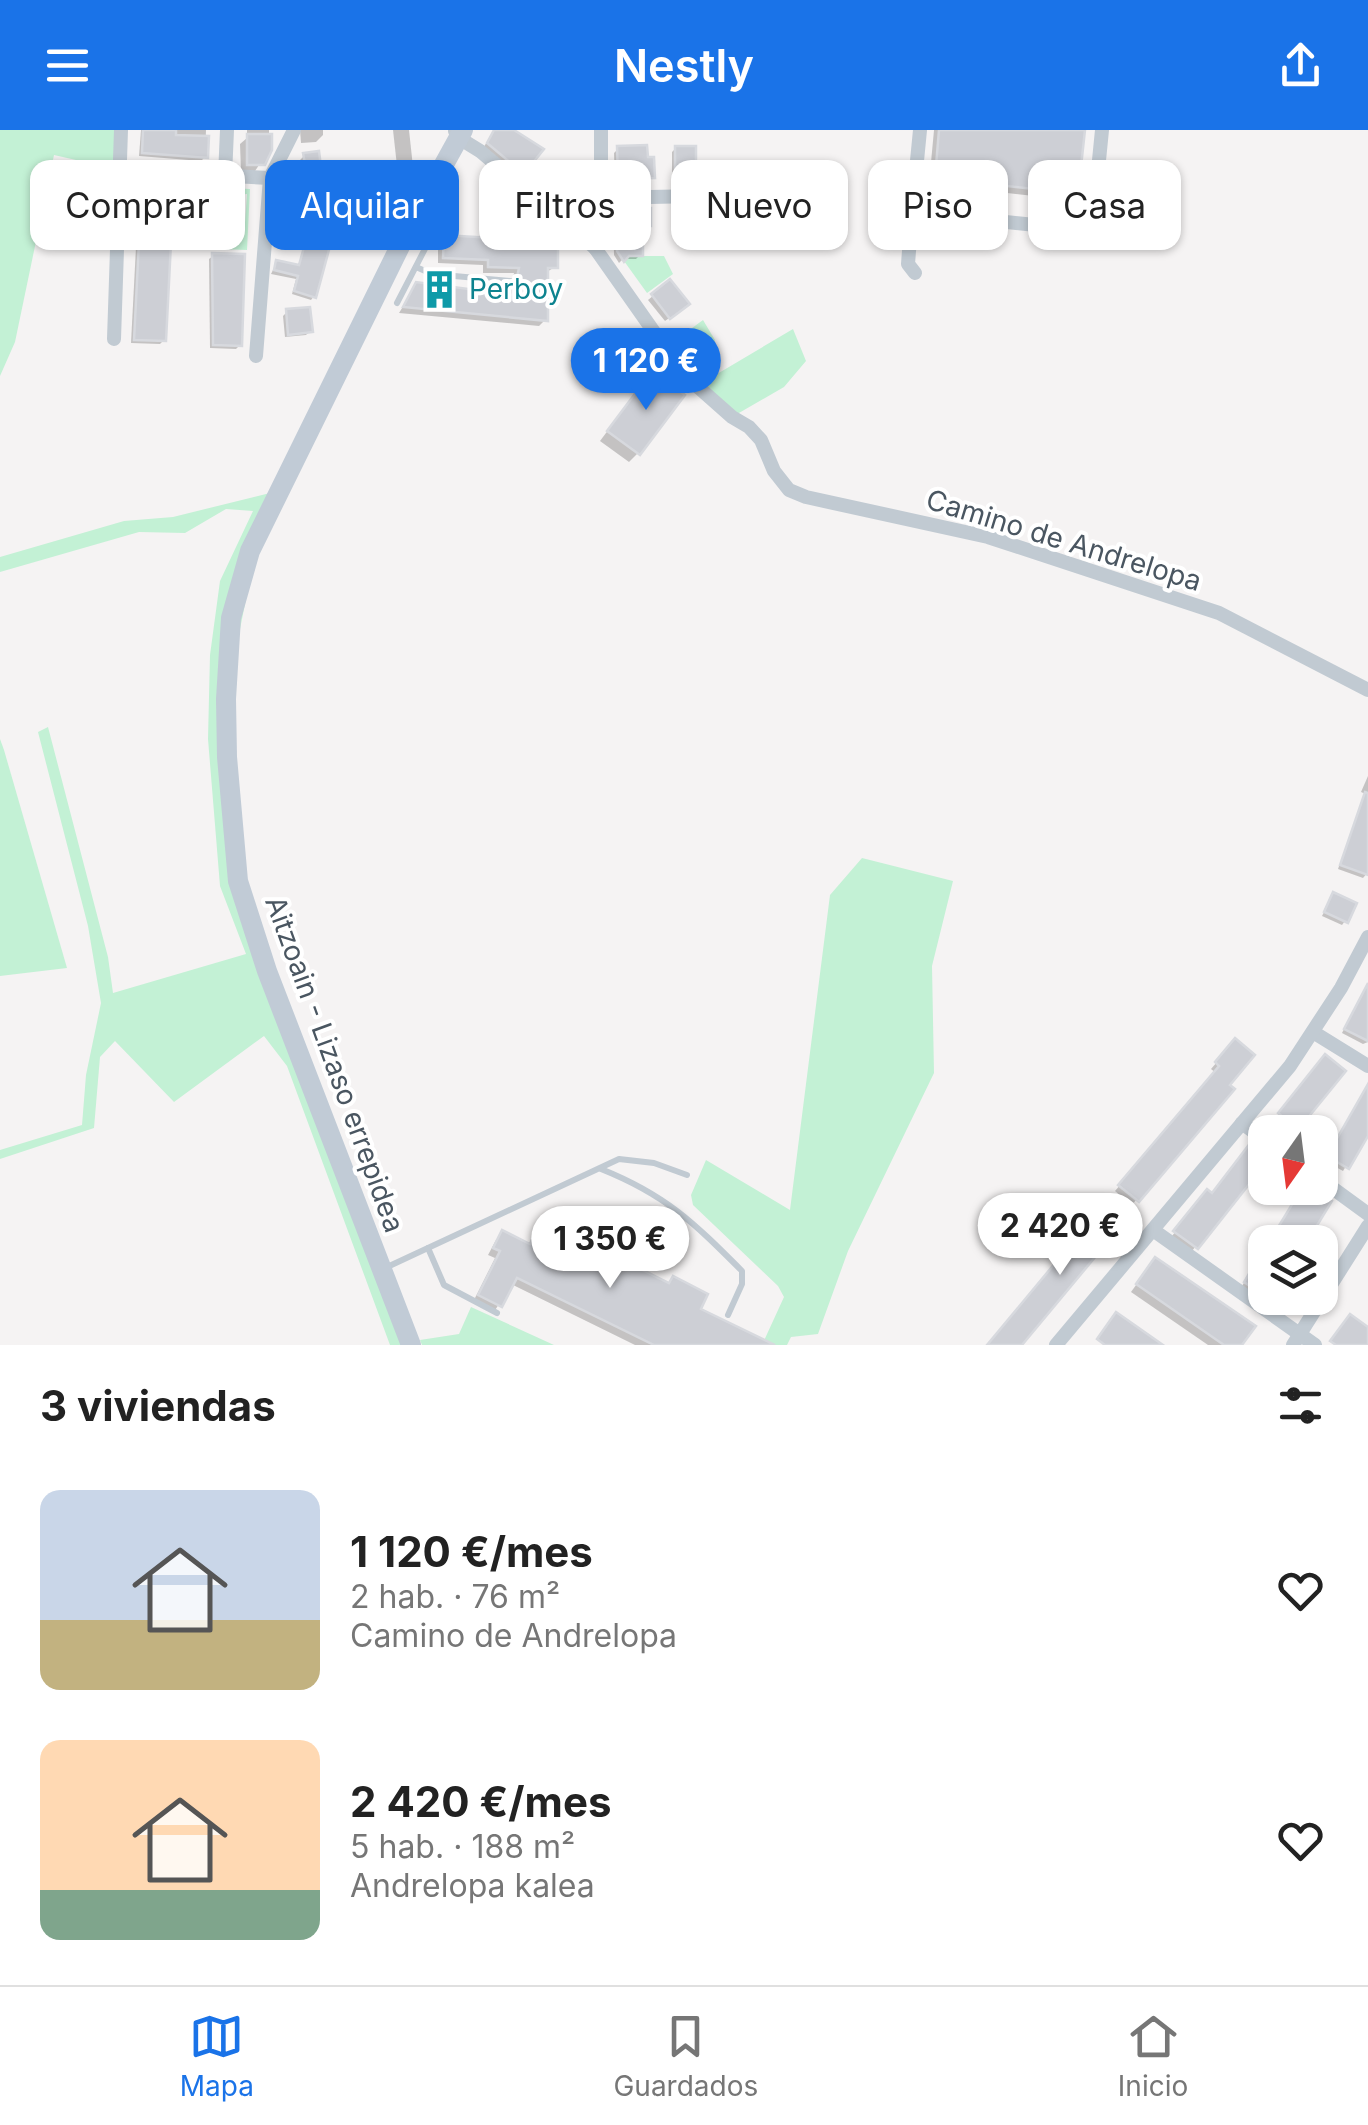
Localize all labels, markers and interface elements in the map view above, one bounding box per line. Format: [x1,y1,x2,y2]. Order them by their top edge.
icon: menu [40,38,95,93]
text: Nestly [614,38,754,93]
icon: share [1273,38,1328,93]
chip: Comprar [30,160,245,250]
chip: Alquilar [265,160,459,250]
chip: Filtros [479,160,651,250]
chip: Nuevo [671,160,848,250]
chip: Piso [868,160,1008,250]
chip: Casa [1028,160,1181,250]
building icon: Perboy [418,268,460,310]
place label: Perboy [469,272,563,306]
pin: 1 120 € [554,328,738,413]
text: 1 120 € [593,341,699,380]
street label: Camino de Andrelopa [922,482,1206,598]
street label: Aitzoain - Lizaso errepidea [258,891,412,1237]
north arrow [1248,1115,1338,1205]
map controls [1248,1115,1338,1315]
pin: 2 420 € [968,1193,1152,1278]
pin: 1 350 € [518,1206,702,1291]
text: 2 420 € [1000,1206,1120,1245]
text: 1 350 € [553,1219,667,1258]
button: layers [1248,1225,1338,1315]
icon: filters [1273,1378,1328,1433]
text: 3 viviendas [40,1380,276,1431]
text: 1 120 €/mes [350,1526,593,1577]
icon: home [120,1530,240,1650]
icon: heart [1273,1563,1328,1618]
text: 2 hab. · 76 m² [350,1577,560,1616]
text: Camino de Andrelopa [350,1616,677,1655]
text: 2 420 €/mes [350,1776,611,1827]
icon: home [120,1780,240,1900]
icon: heart [1273,1813,1328,1868]
text: 5 hab. · 188 m² [350,1827,575,1866]
text: Andrelopa kalea [350,1866,595,1905]
tab: Mapa [180,2009,254,2103]
tab: Guardados [613,2009,758,2103]
tab: Inicio [1118,2009,1188,2103]

